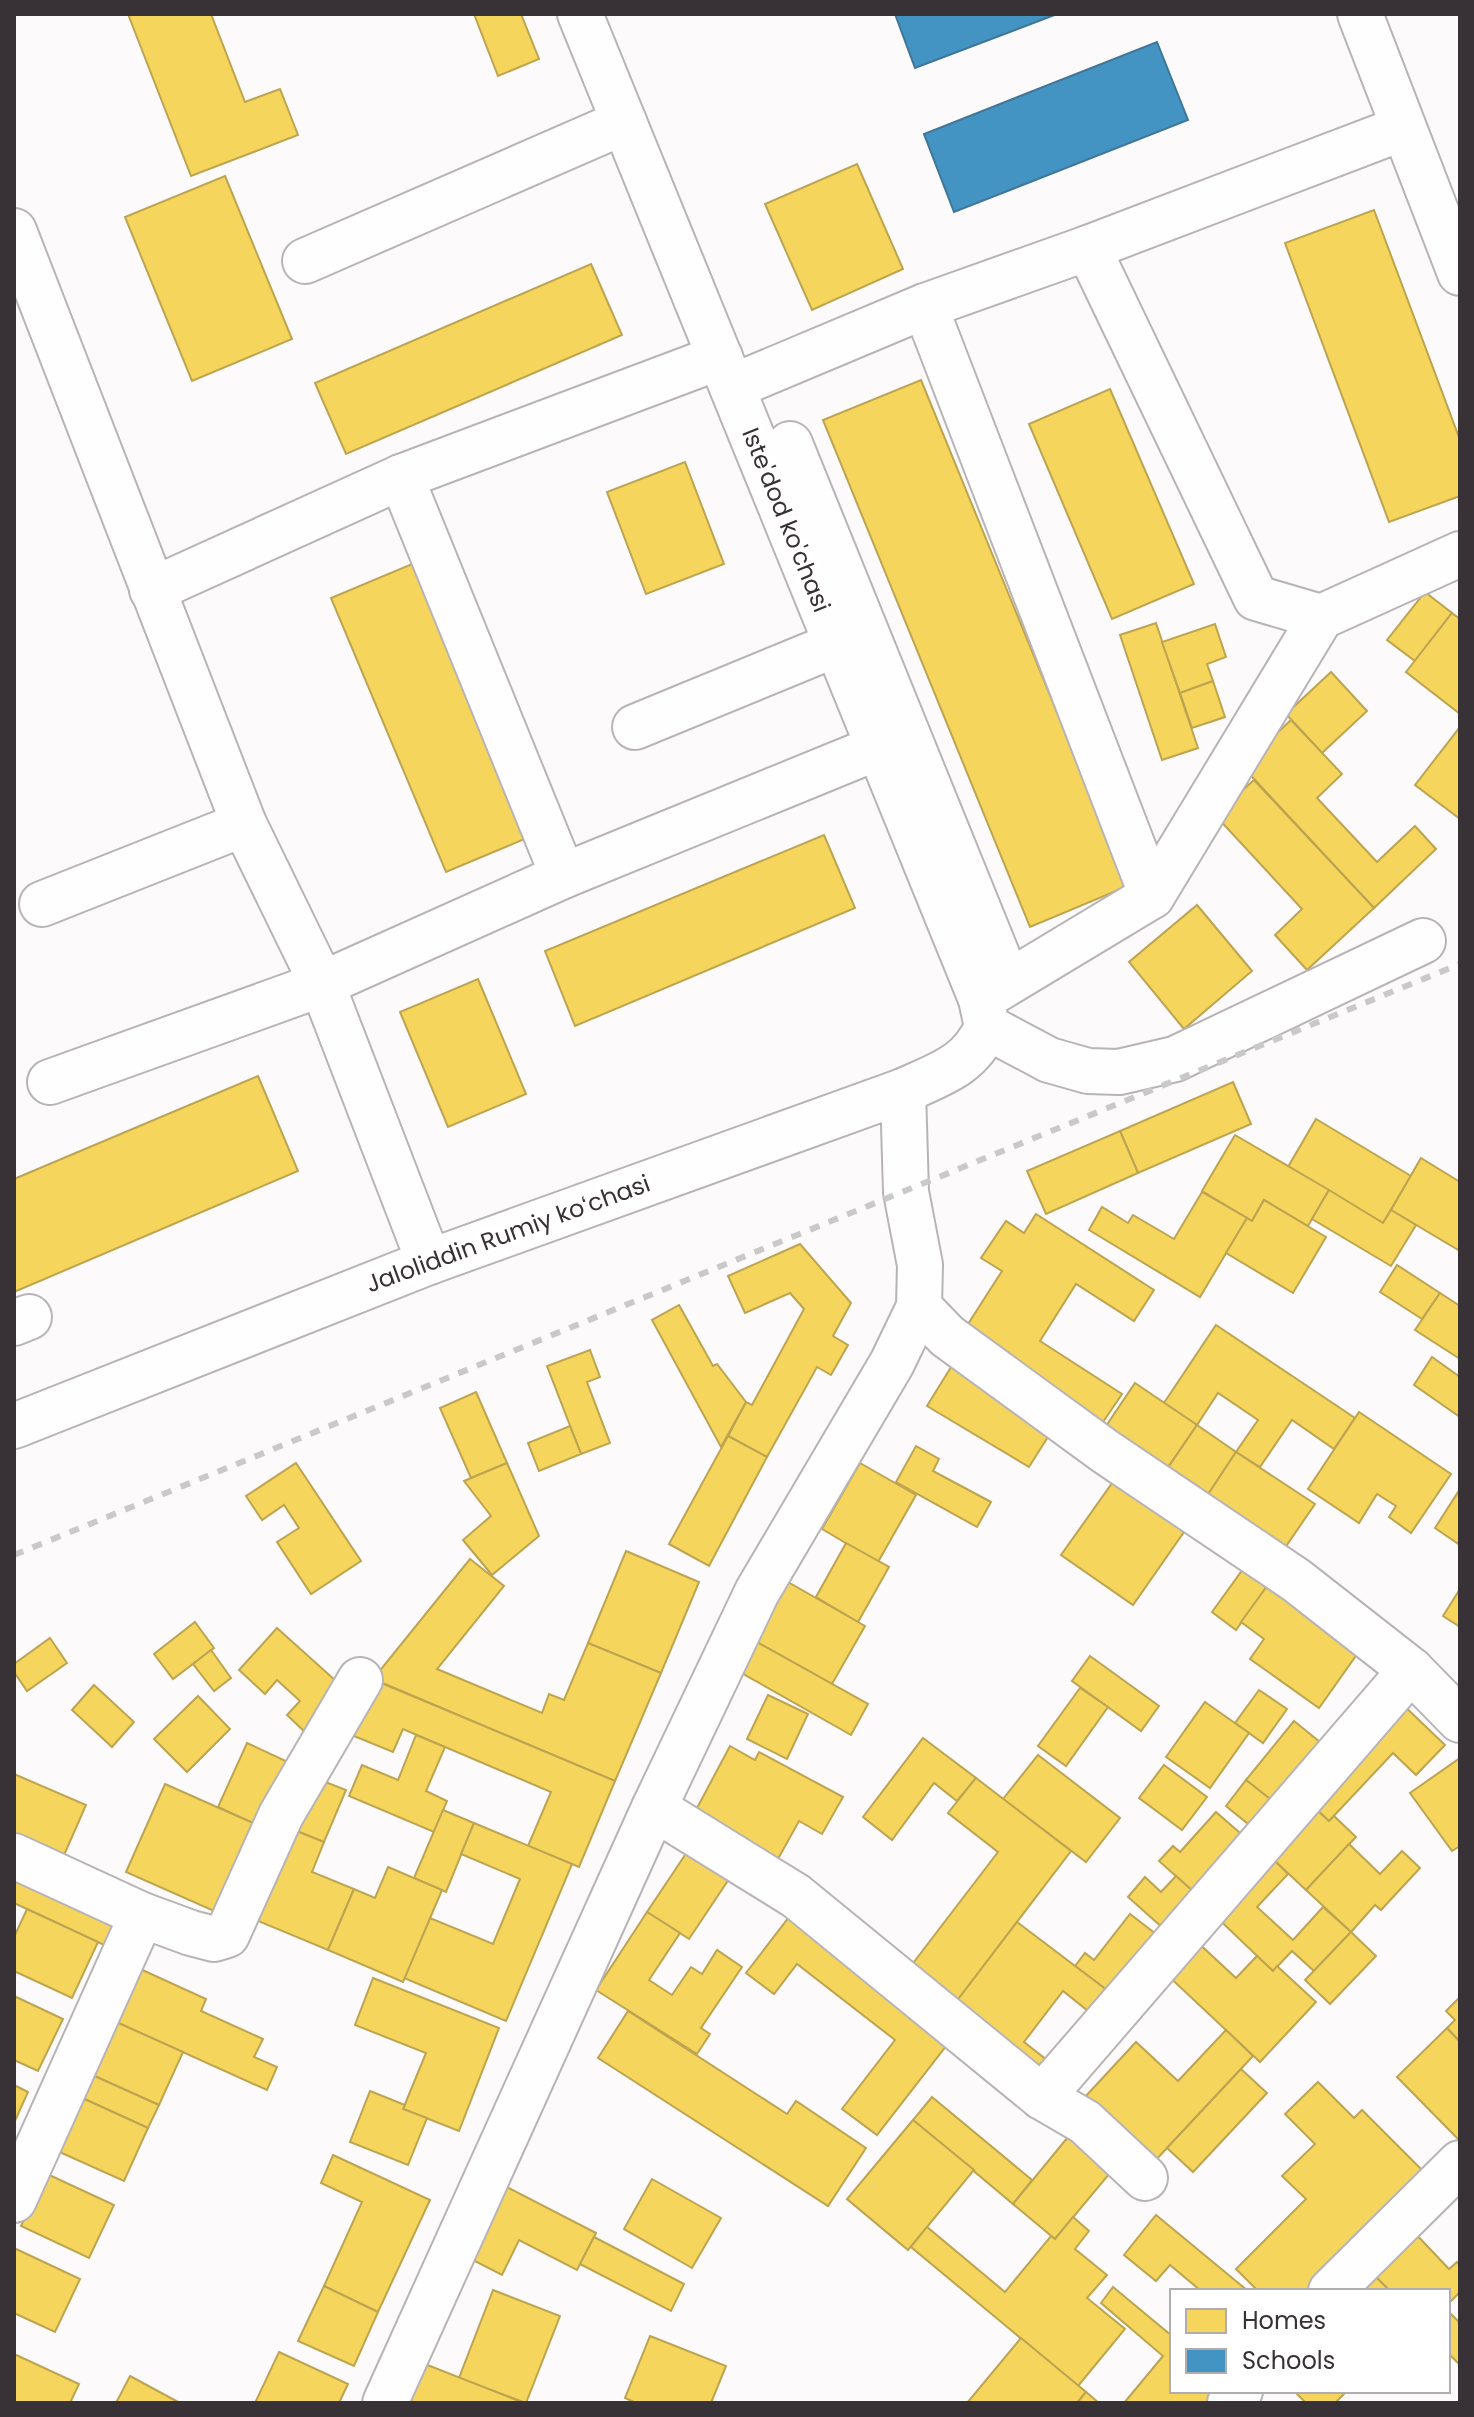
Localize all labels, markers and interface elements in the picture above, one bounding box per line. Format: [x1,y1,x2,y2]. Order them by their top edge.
street label: Iste'dod ko'chasi [734,423,839,617]
street label: Jaloliddin Rumiy koʻchasi [361,1167,655,1300]
legend [1170,2289,1450,2393]
text: Homes [1242,2304,1326,2337]
text: Schools [1242,2344,1335,2377]

